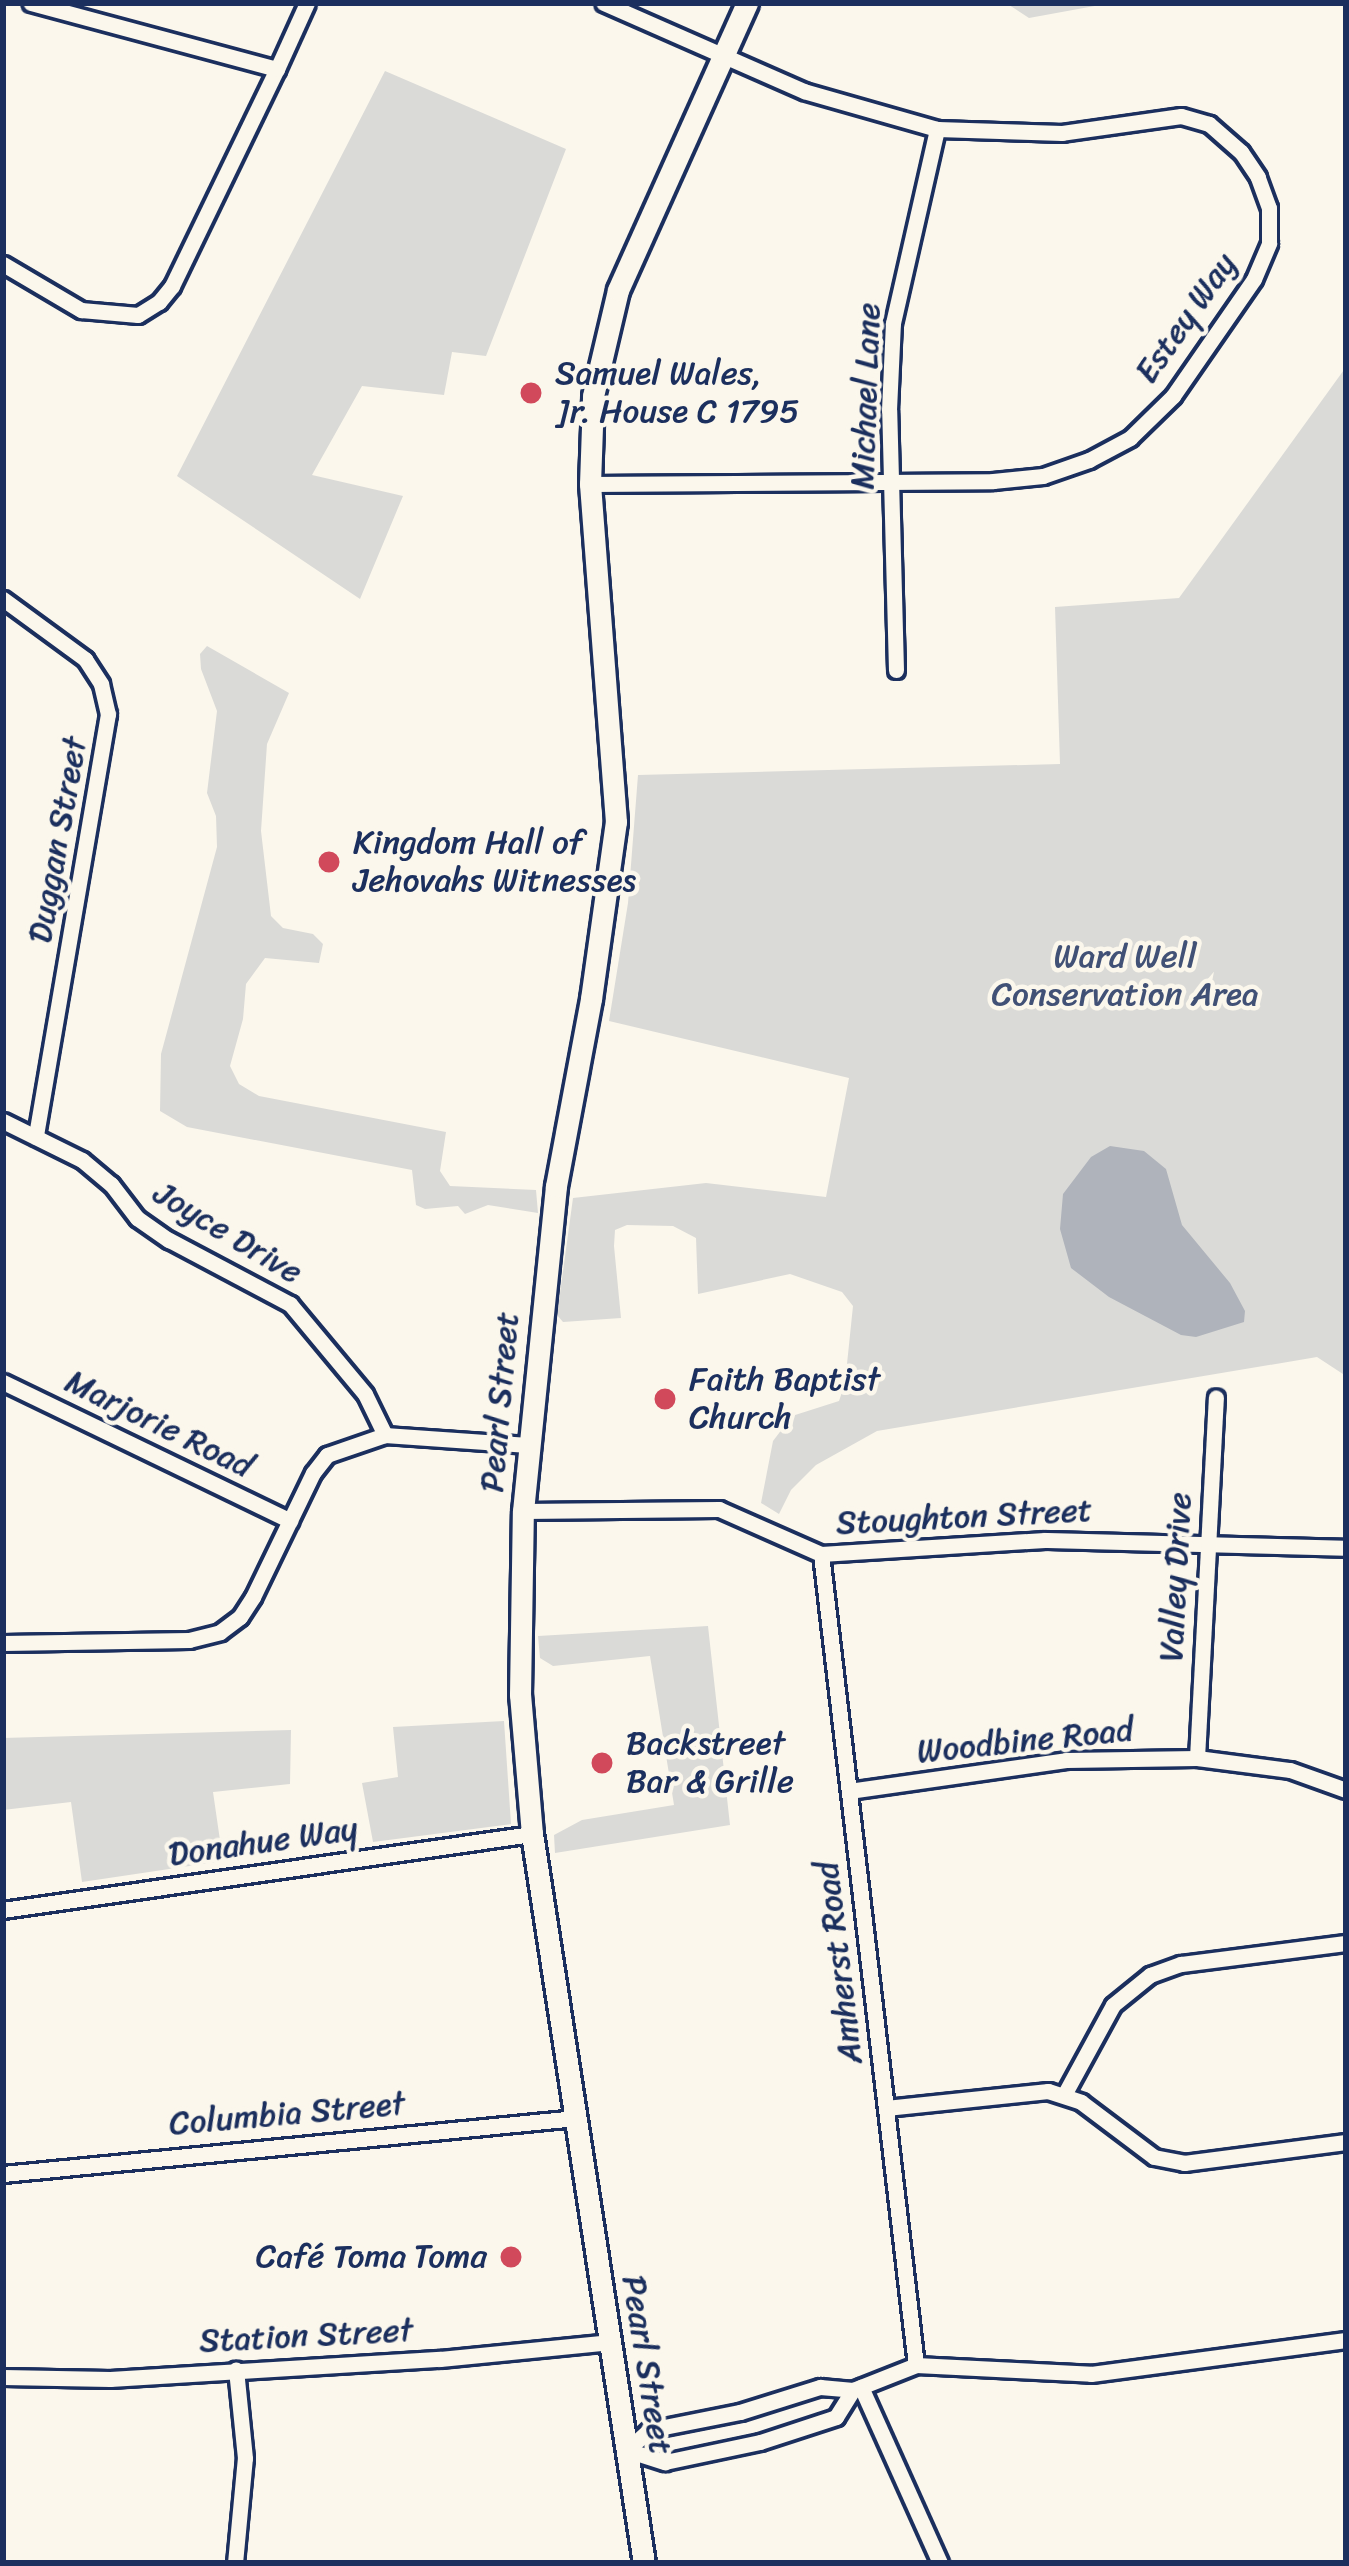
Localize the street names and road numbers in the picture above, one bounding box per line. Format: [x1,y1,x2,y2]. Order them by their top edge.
street label: Estey Way [1127,245,1245,391]
street label: Michael Lane [843,302,889,490]
street label: Duggan Street [20,733,96,947]
street label: Joyce Drive [147,1173,309,1293]
street label: Pearl Street [472,1310,528,1494]
street label: Marjorie Road [59,1362,259,1486]
street label: Stoughton Street [835,1491,1093,1543]
street label: Valley Drive [1152,1491,1200,1663]
street label: Woodbine Road [915,1710,1135,1772]
street label: Donahue Way [166,1809,360,1875]
street label: Amherst Road [807,1859,871,2067]
street label: Columbia Street [167,2084,407,2144]
street label: Pearl Street [613,2273,681,2457]
street label: Station Street [198,2311,414,2361]

